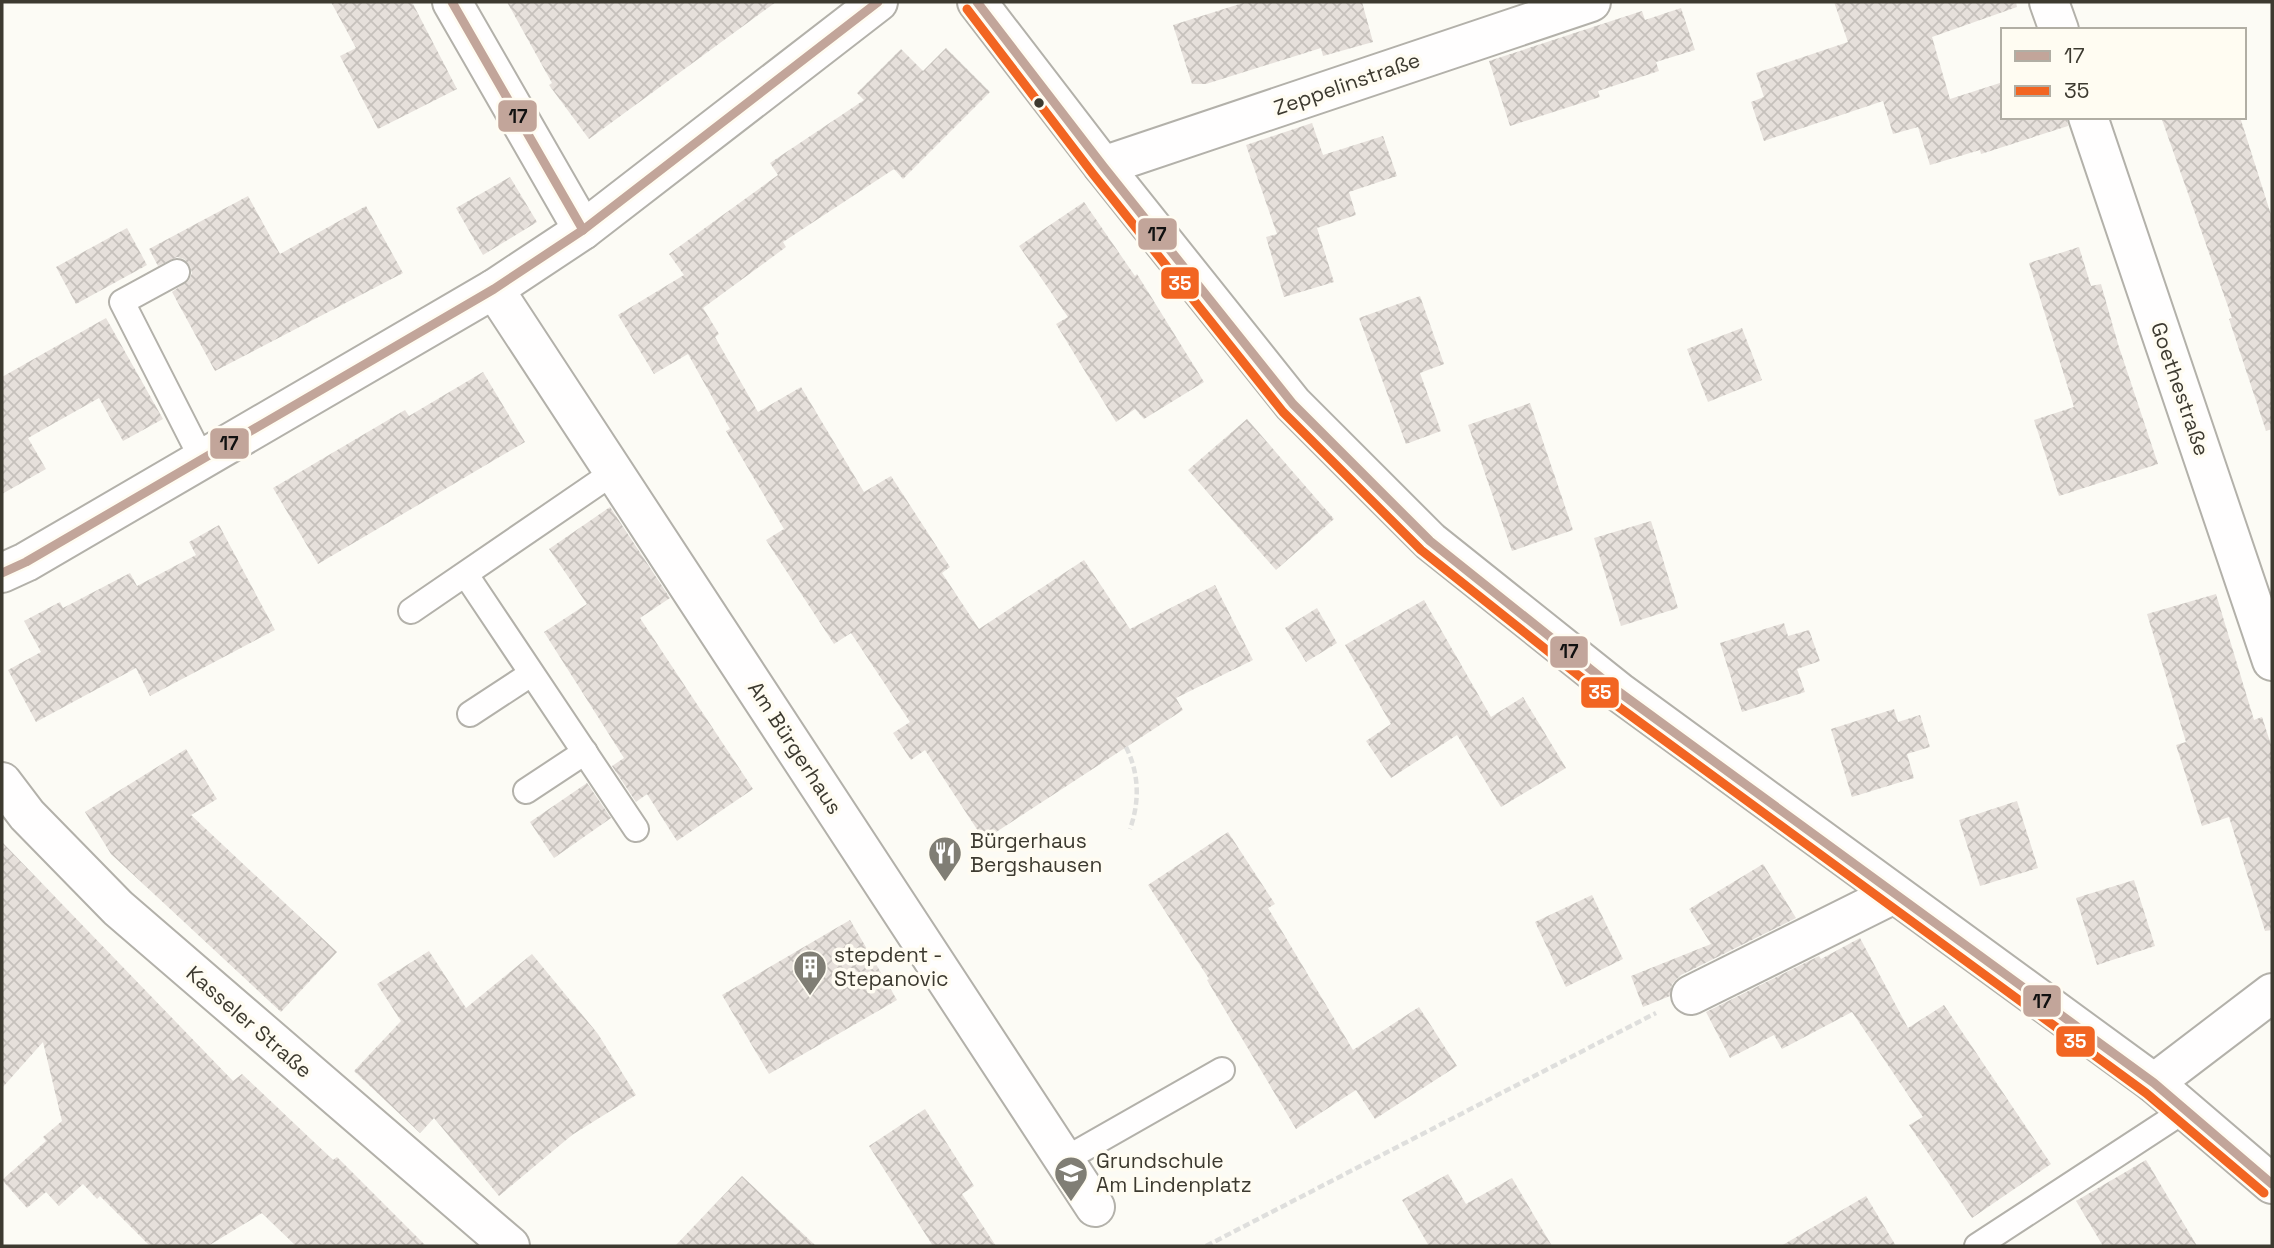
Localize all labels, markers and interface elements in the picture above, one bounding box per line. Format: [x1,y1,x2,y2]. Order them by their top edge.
legend [2001,28,2246,119]
text: 17 [2064,42,2085,69]
street label: Zeppelinstraße [1270,46,1423,121]
text: 35 [2064,77,2089,104]
unlabelled marker [1032,96,1046,110]
line badge: 17 [497,99,538,133]
text: 17 [508,104,528,129]
line badge: 17 [1137,217,1178,251]
text: 17 [1147,222,1167,247]
line badge: 35 [1160,266,1200,300]
text: 35 [1169,271,1191,296]
street label: Goethestraße [2145,318,2216,459]
line badge: 17 [209,427,250,460]
text: 17 [219,431,239,456]
line badge: 17 [1549,635,1589,669]
text: 17 [1559,639,1579,664]
street label: Am Bürgerhaus [742,676,849,819]
line badge: 35 [1580,676,1620,709]
text: 35 [1589,680,1611,705]
place label: Bürgerhaus Bergshausen [970,827,1102,878]
restaurant icon: Bürgerhaus Bergshausen [926,834,964,883]
place label: stepdent - Stepanovic [834,941,949,992]
building icon: stepdent - Stepanovic [791,948,829,997]
street label: Kasseler Straße [181,960,318,1084]
line badge: 17 [2022,984,2062,1018]
text: 17 [2032,989,2052,1014]
line badge: 35 [2055,1025,2096,1058]
text: 35 [2064,1029,2086,1054]
place label: Grundschule Am Lindenplatz [1096,1147,1252,1198]
school or university icon: Grundschule Am Lindenplatz [1052,1154,1090,1203]

